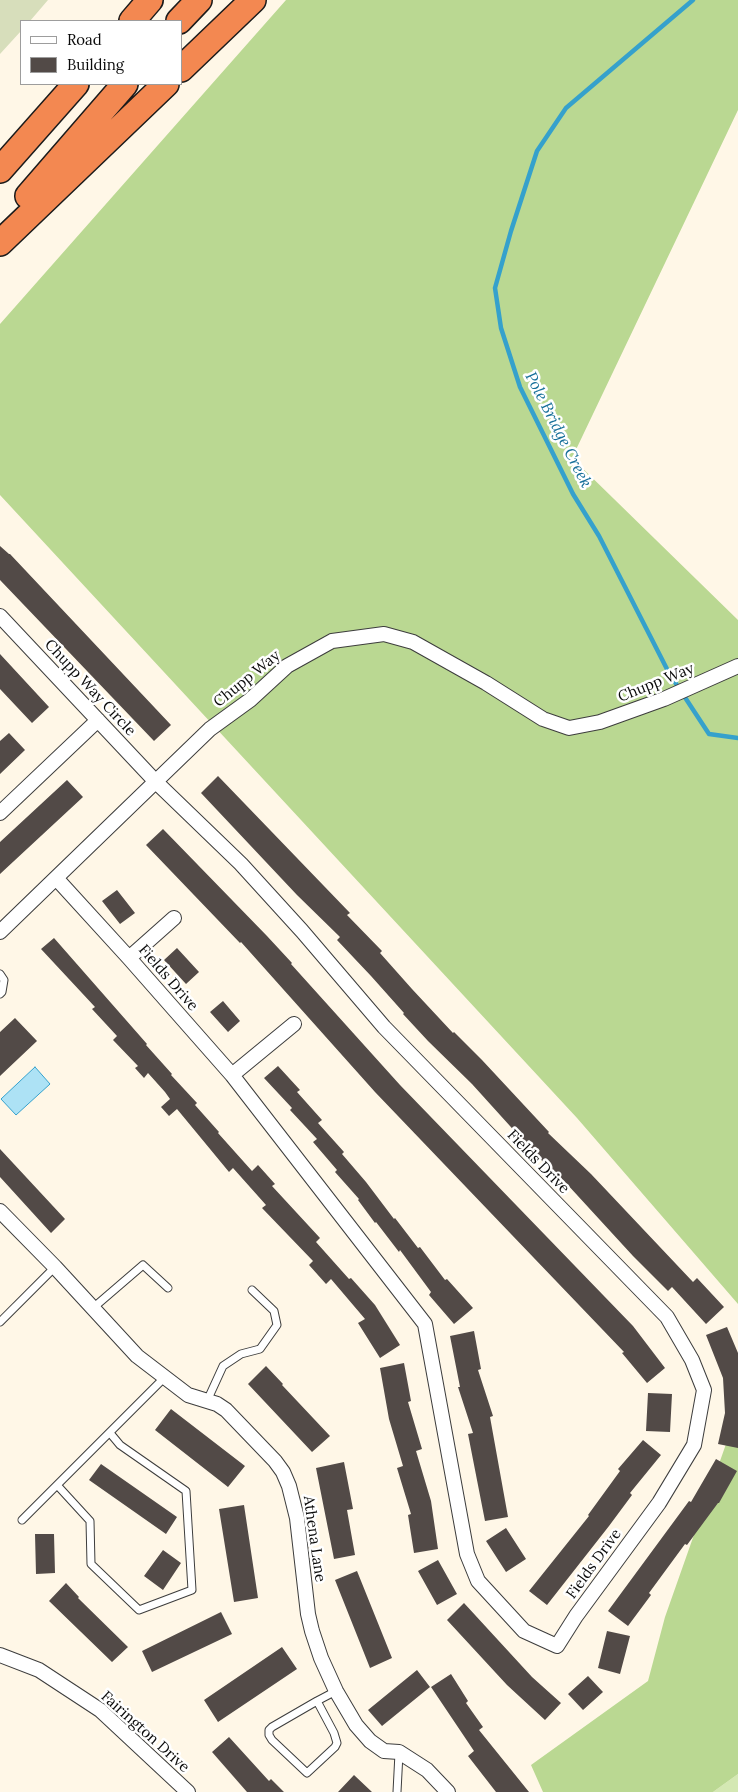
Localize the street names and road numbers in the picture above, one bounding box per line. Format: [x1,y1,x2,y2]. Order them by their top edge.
street label: Chupp Way Circle [41,636,139,740]
street label: Chupp Way [210,647,284,711]
street label: Chupp Way [615,660,697,706]
street label: Fields Drive [134,941,202,1015]
street label: Fields Drive [503,1126,573,1198]
street label: Athena Lane [299,1495,329,1583]
street label: Fields Drive [563,1526,625,1602]
street label: Fairington Drive [97,1688,193,1776]

